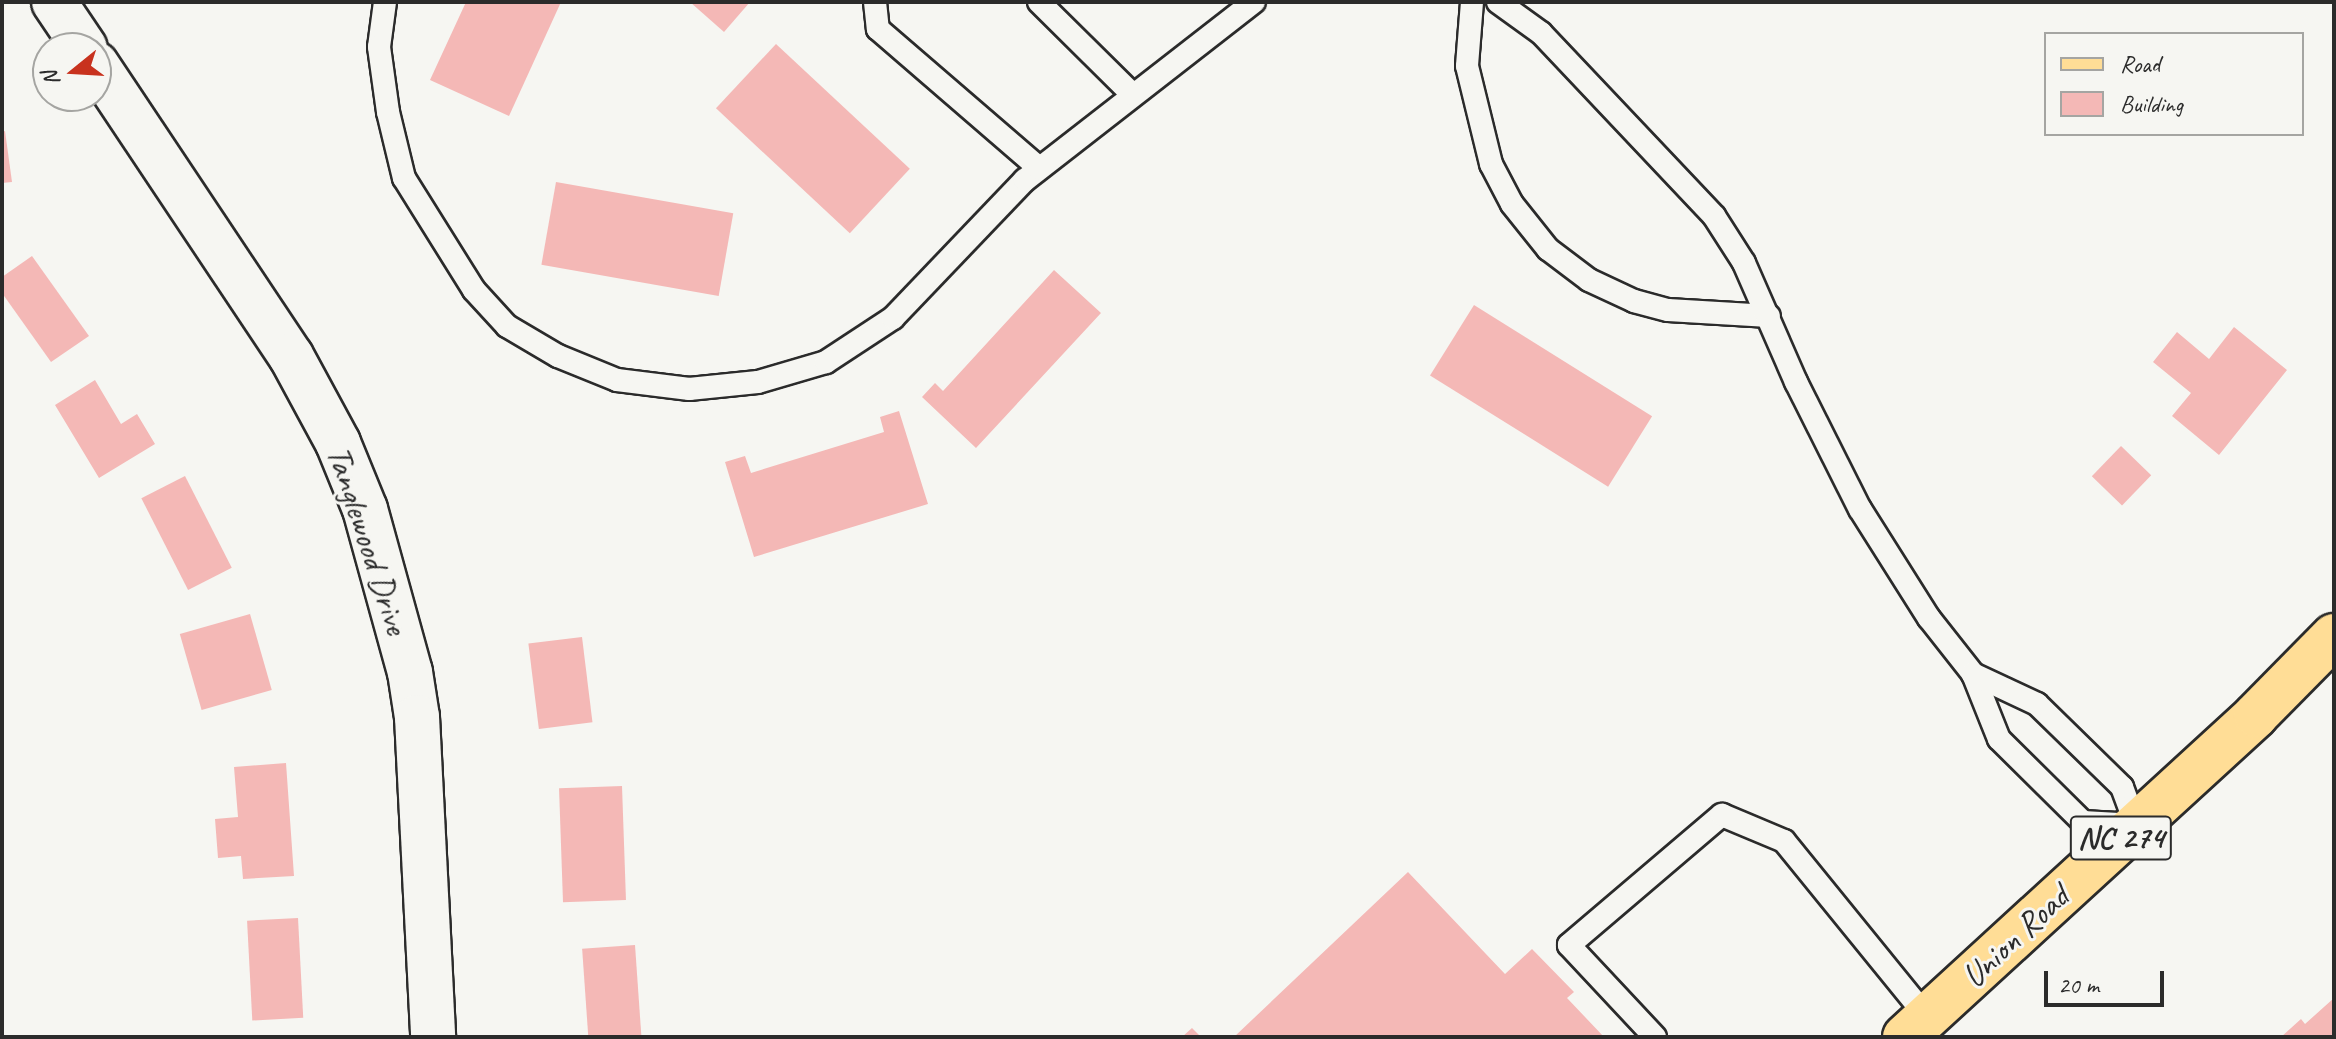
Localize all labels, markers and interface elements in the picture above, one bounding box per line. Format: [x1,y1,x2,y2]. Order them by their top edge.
north arrow [32,32,112,112]
legend [2044,32,2304,136]
text: Road [2120,49,2160,79]
text: N [36,68,66,90]
text: Building [2120,89,2183,119]
street label: Tanglewood Drive [318,441,418,639]
road number: NC 274 [2069,810,2173,866]
street label: Union Road [1953,877,2077,995]
scale bar [2048,955,2168,1005]
text: 20 m [2058,970,2099,1000]

